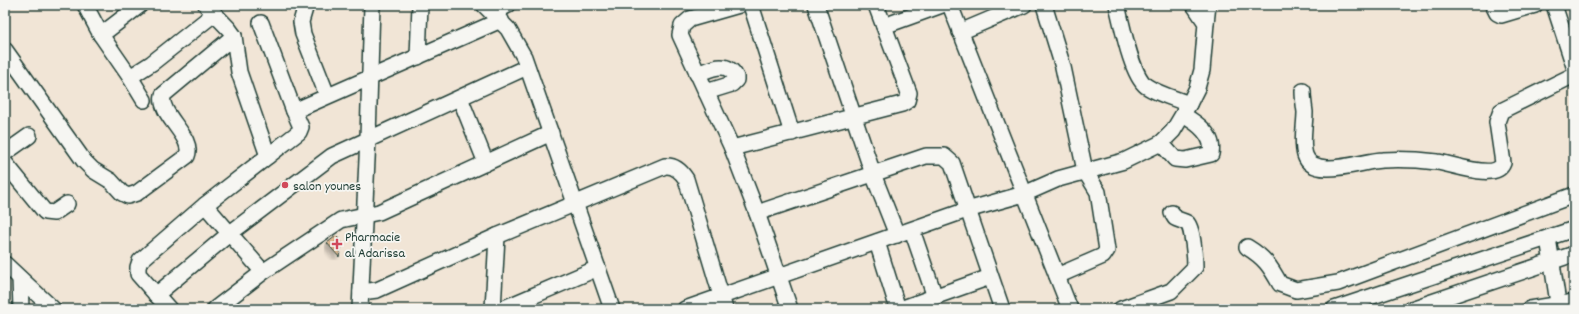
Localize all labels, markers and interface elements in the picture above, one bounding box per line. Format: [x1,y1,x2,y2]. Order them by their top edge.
place label: salon younes [293,177,361,197]
marker: salon younes [280,180,290,190]
place label: Pharmacie al Adarissa [345,228,405,264]
marker: Pharmacie al Adarissa [332,239,342,249]

